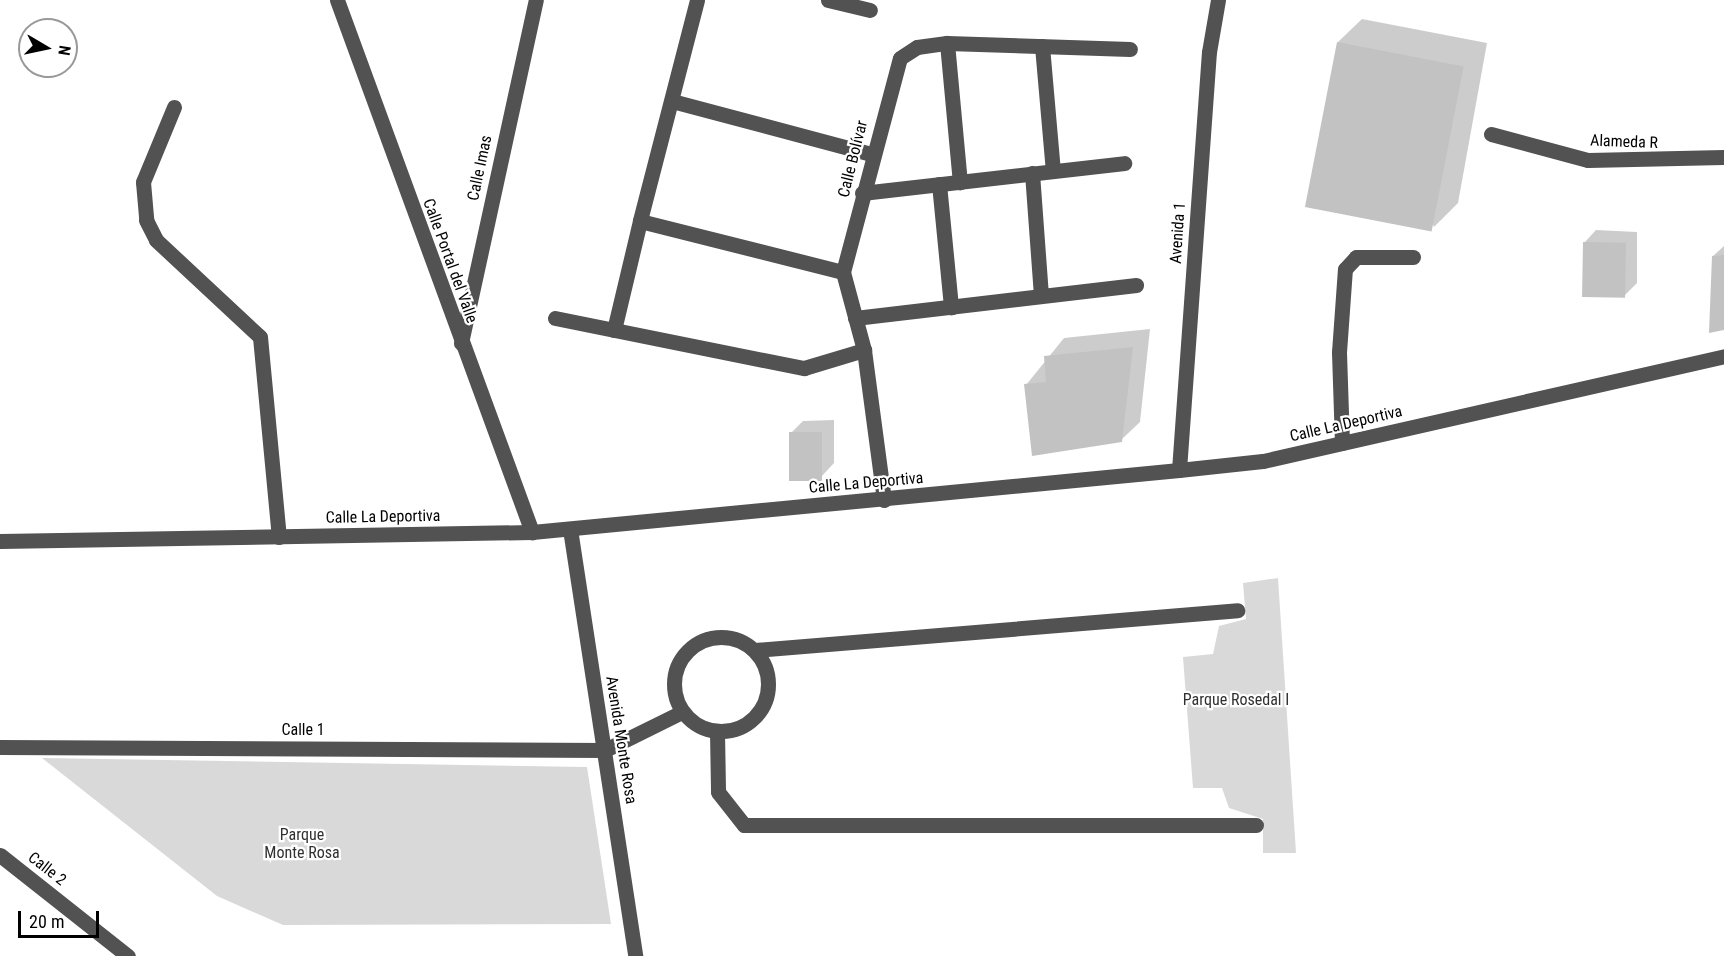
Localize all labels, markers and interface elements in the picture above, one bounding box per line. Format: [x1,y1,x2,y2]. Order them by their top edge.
north arrow [18,18,78,78]
text: N [54,44,74,57]
street label: Calle Bolívar [834,118,872,200]
street label: Alameda R [1590,131,1658,153]
street label: Calle Imas [464,134,496,202]
street label: Calle Portal del Valle [419,196,481,326]
street label: Avenida 1 [1166,202,1190,264]
street label: Calle La Deportiva [1288,402,1404,446]
street label: Calle La Deportiva [808,468,924,498]
street label: Calle La Deportiva [325,506,441,528]
street label: Avenida Monte Rosa [601,675,641,805]
park label: Parque Rosedal I [1183,690,1289,710]
street label: Calle 1 [281,720,325,740]
park label: Parque Monte Rosa [264,825,340,863]
street label: Calle 2 [24,848,70,890]
scale bar [21,899,102,937]
text: 20 m [29,911,64,932]

